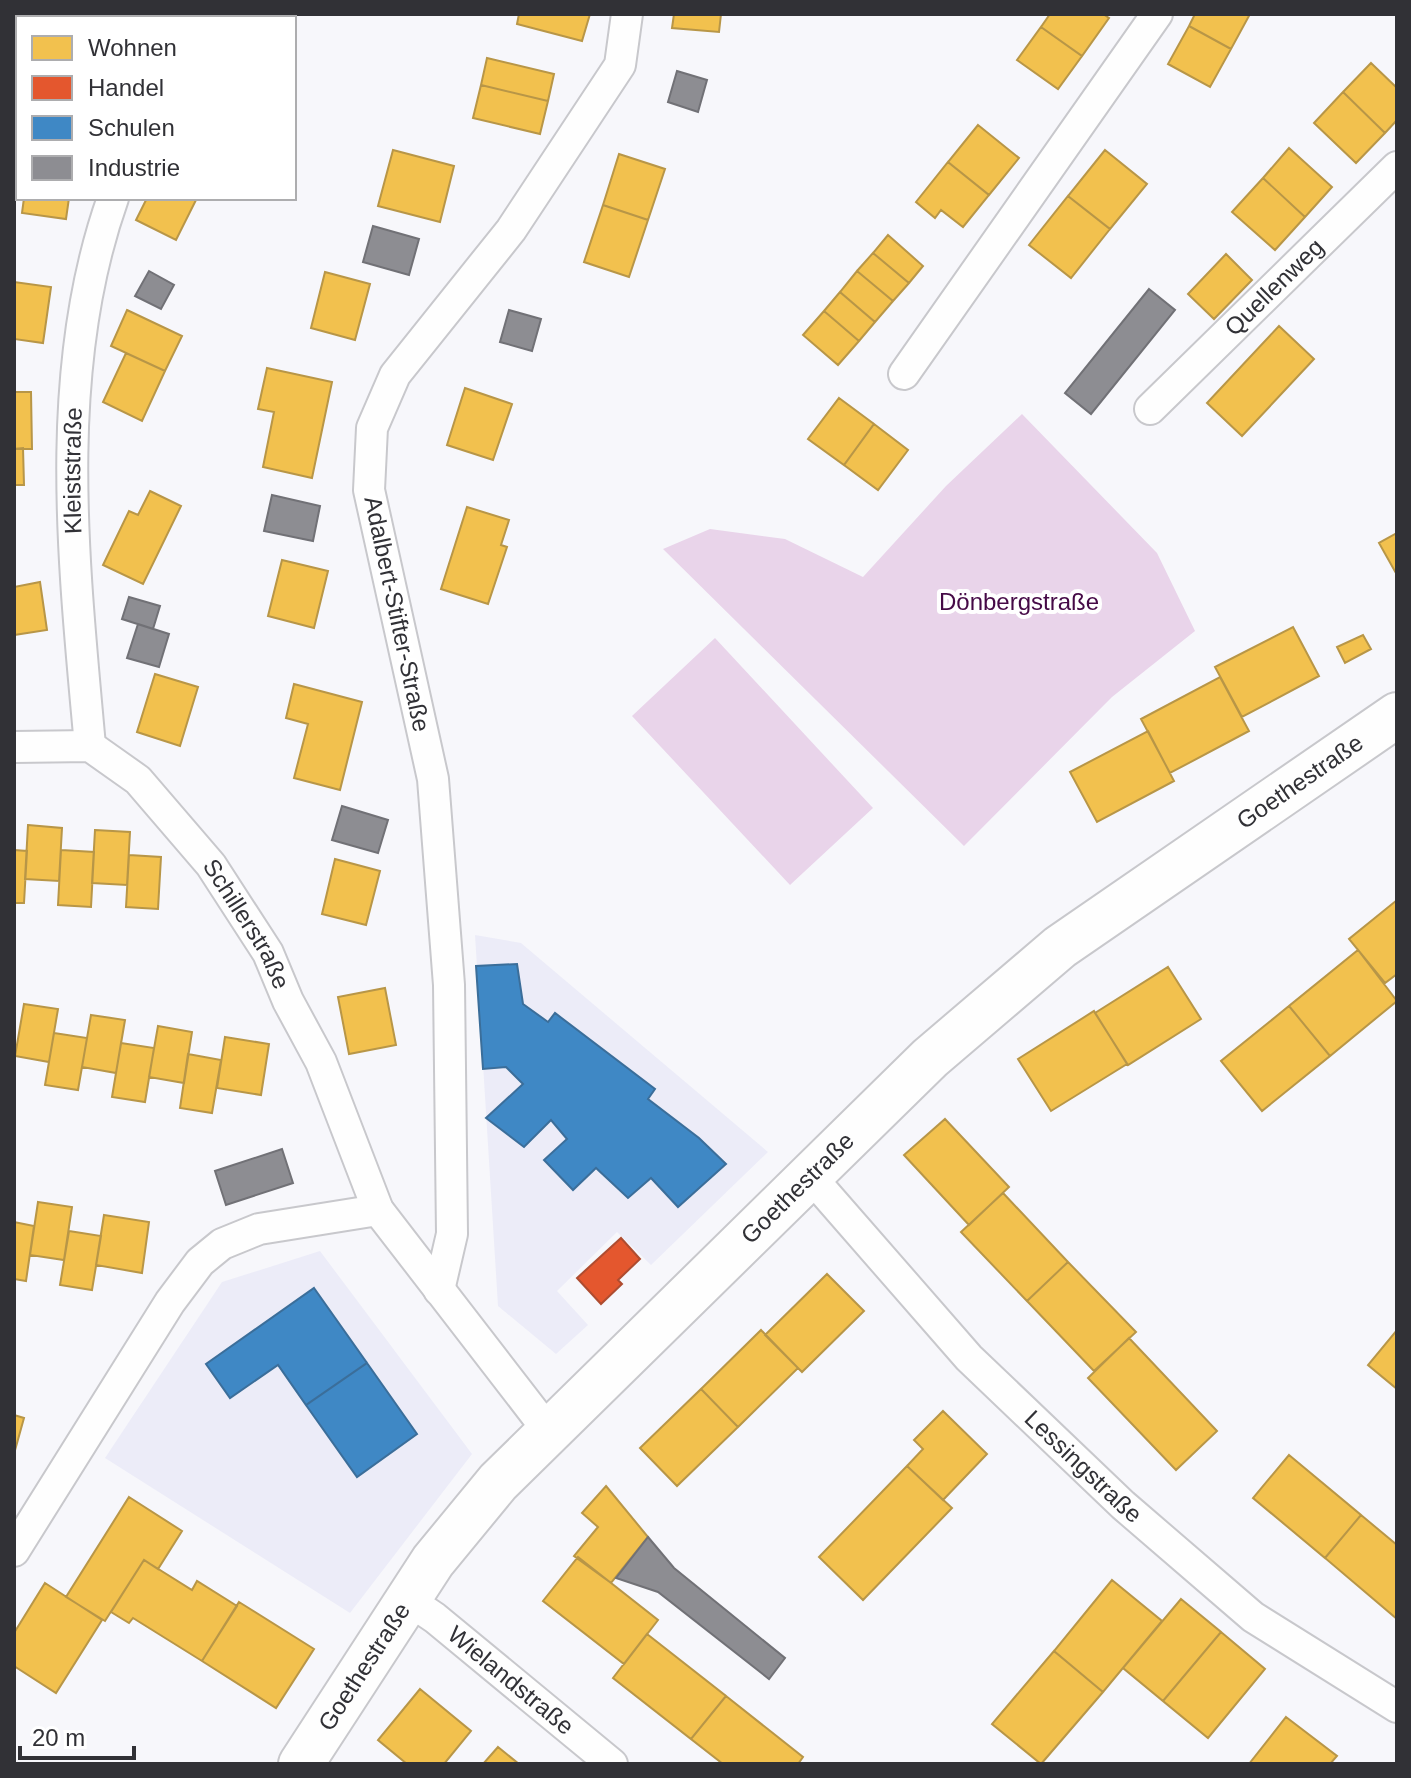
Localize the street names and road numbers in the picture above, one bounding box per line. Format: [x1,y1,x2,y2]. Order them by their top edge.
street label: Quellenweg [1219,233,1329,341]
street label: Kleiststraße [58,407,87,535]
street label: Adalbert-Stifter-Straße [359,494,436,734]
street label: Goethestraße [1232,729,1368,834]
street label: Schillerstraße [198,854,295,993]
street label: Goethestraße [735,1127,859,1249]
street label: Lessingstraße [1020,1405,1147,1528]
street label: Goethestraße [312,1598,415,1735]
street label: Wielandstraße [443,1620,579,1740]

